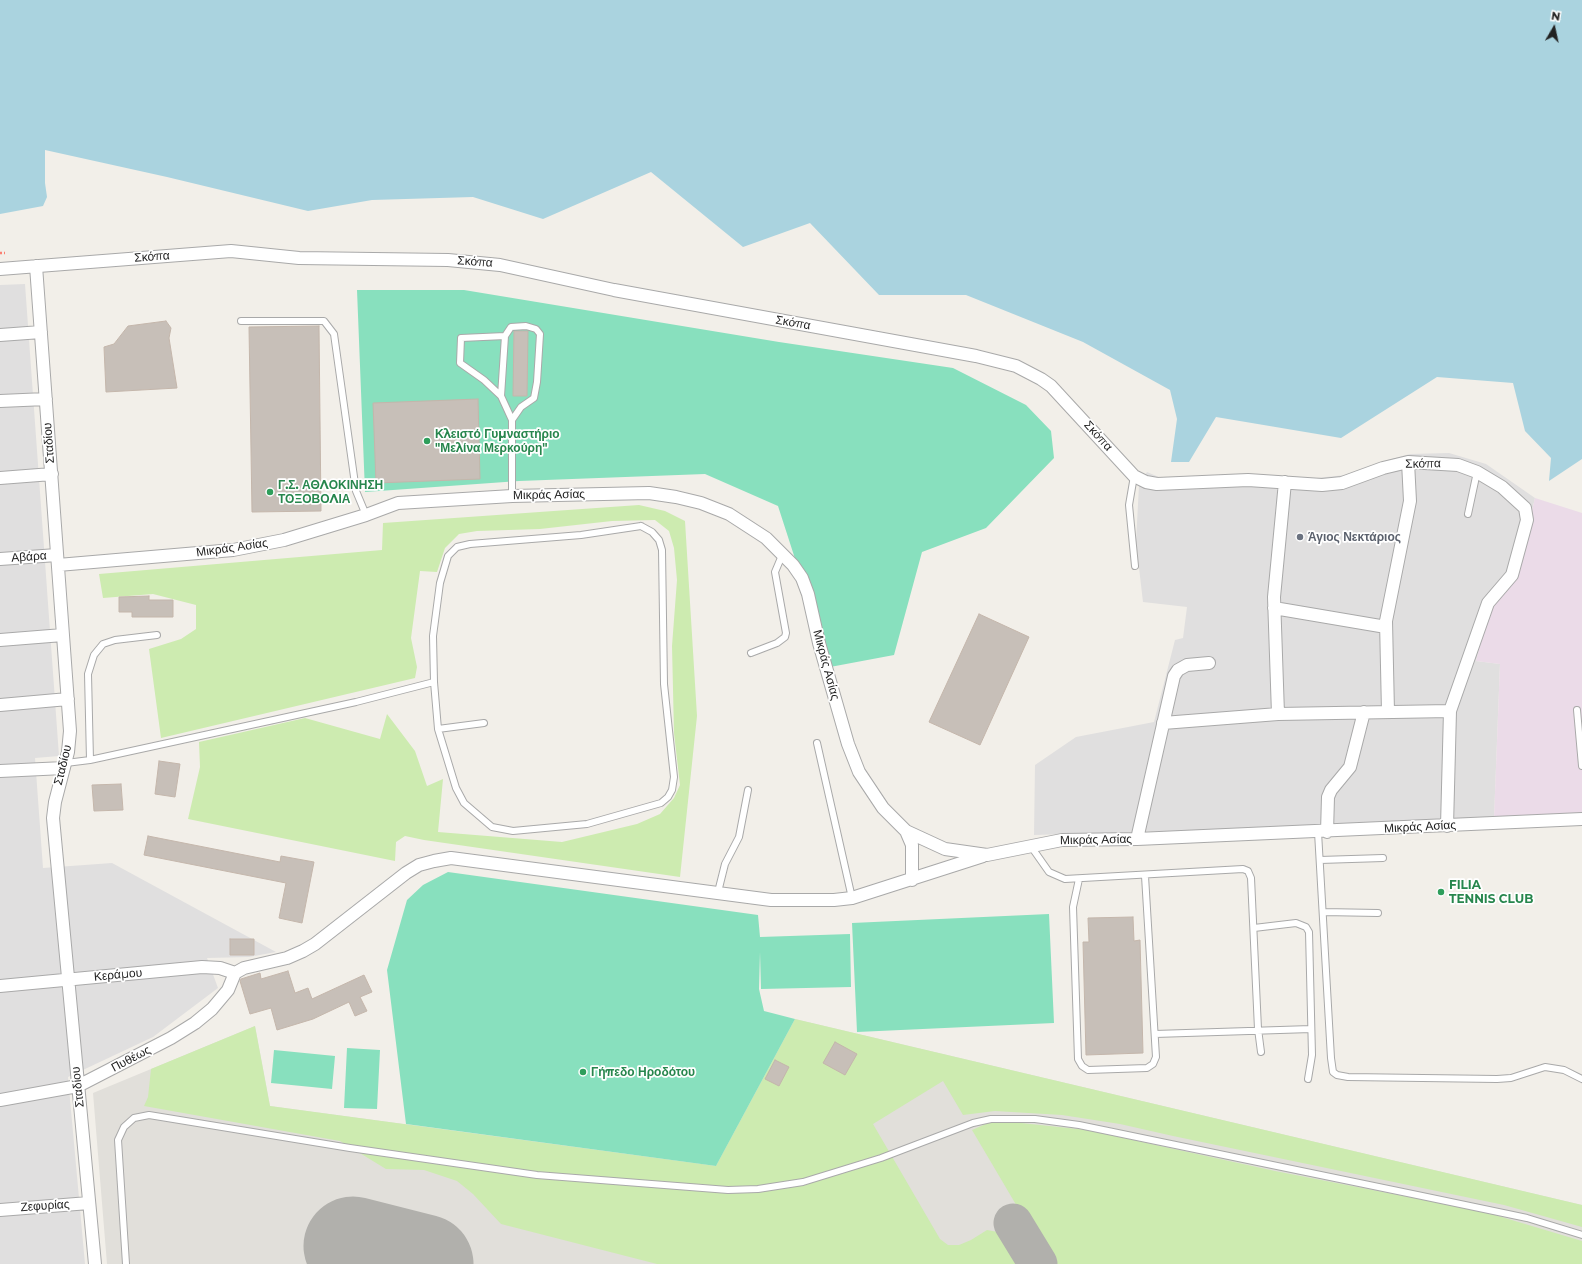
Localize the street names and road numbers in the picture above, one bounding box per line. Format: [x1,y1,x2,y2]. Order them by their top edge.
street label: Σκόπα [134,249,170,265]
street label: Σκόπα [457,254,493,270]
street label: Σκόπα [774,313,812,333]
street label: Σκόπα [1081,418,1115,454]
street label: Σταδίου [40,422,58,464]
street label: Σκόπα [1405,456,1441,472]
street label: Μικράς Ασίας [513,487,585,503]
street label: Μικράς Ασίας [195,536,269,560]
street label: Αβάρα [11,549,47,565]
street label: Μικράς Ασίας [810,628,842,702]
street label: Σταδίου [51,743,75,787]
street label: Μικράς Ασίας [1384,818,1456,836]
street label: Μικράς Ασίας [1060,832,1132,848]
street label: Κεράμου [93,966,143,984]
street label: Πυθέως [109,1043,153,1075]
street label: Σταδίου [69,1066,87,1108]
street label: Ζεφυρίας [20,1197,70,1215]

